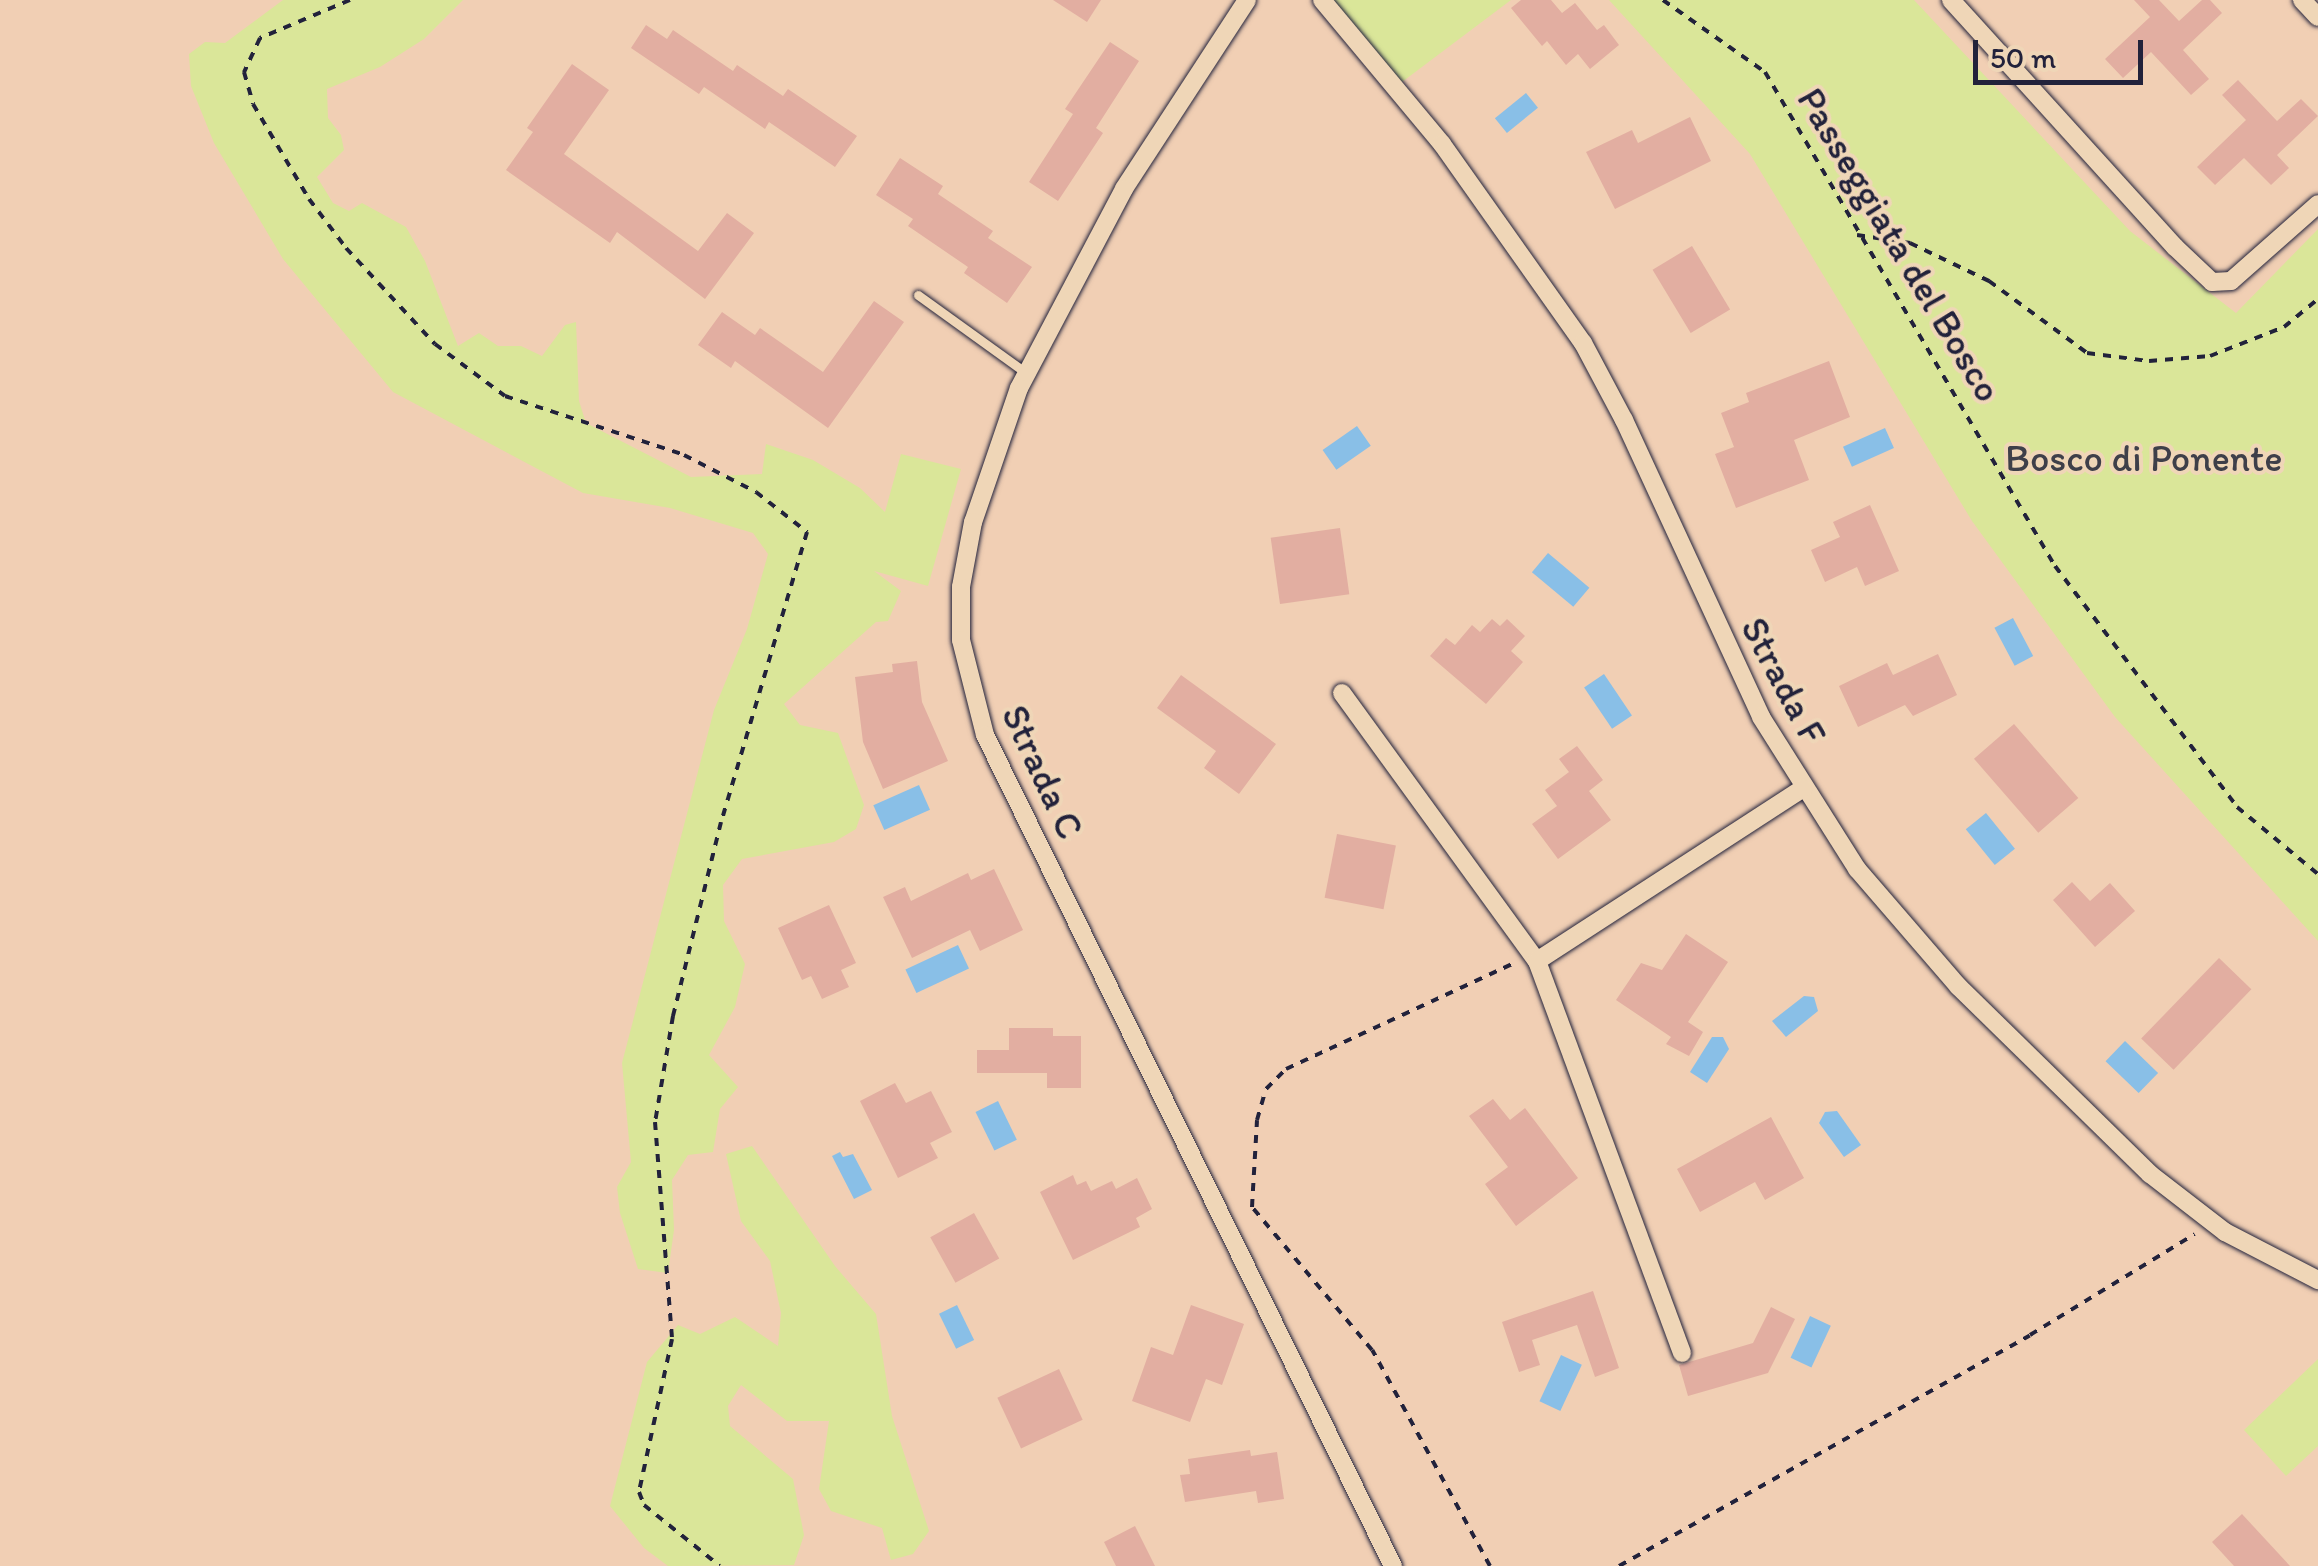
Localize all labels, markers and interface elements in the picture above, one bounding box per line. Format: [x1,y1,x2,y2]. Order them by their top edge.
scale bar [1978,20,2148,82]
text: 50 m [1990,39,2056,76]
street label: Passeggiata del Bosco [1787,80,2011,410]
park label: Bosco di Ponente [2005,436,2283,482]
street label: Strada F [1731,610,1835,752]
street label: Strada C [991,698,1093,846]

